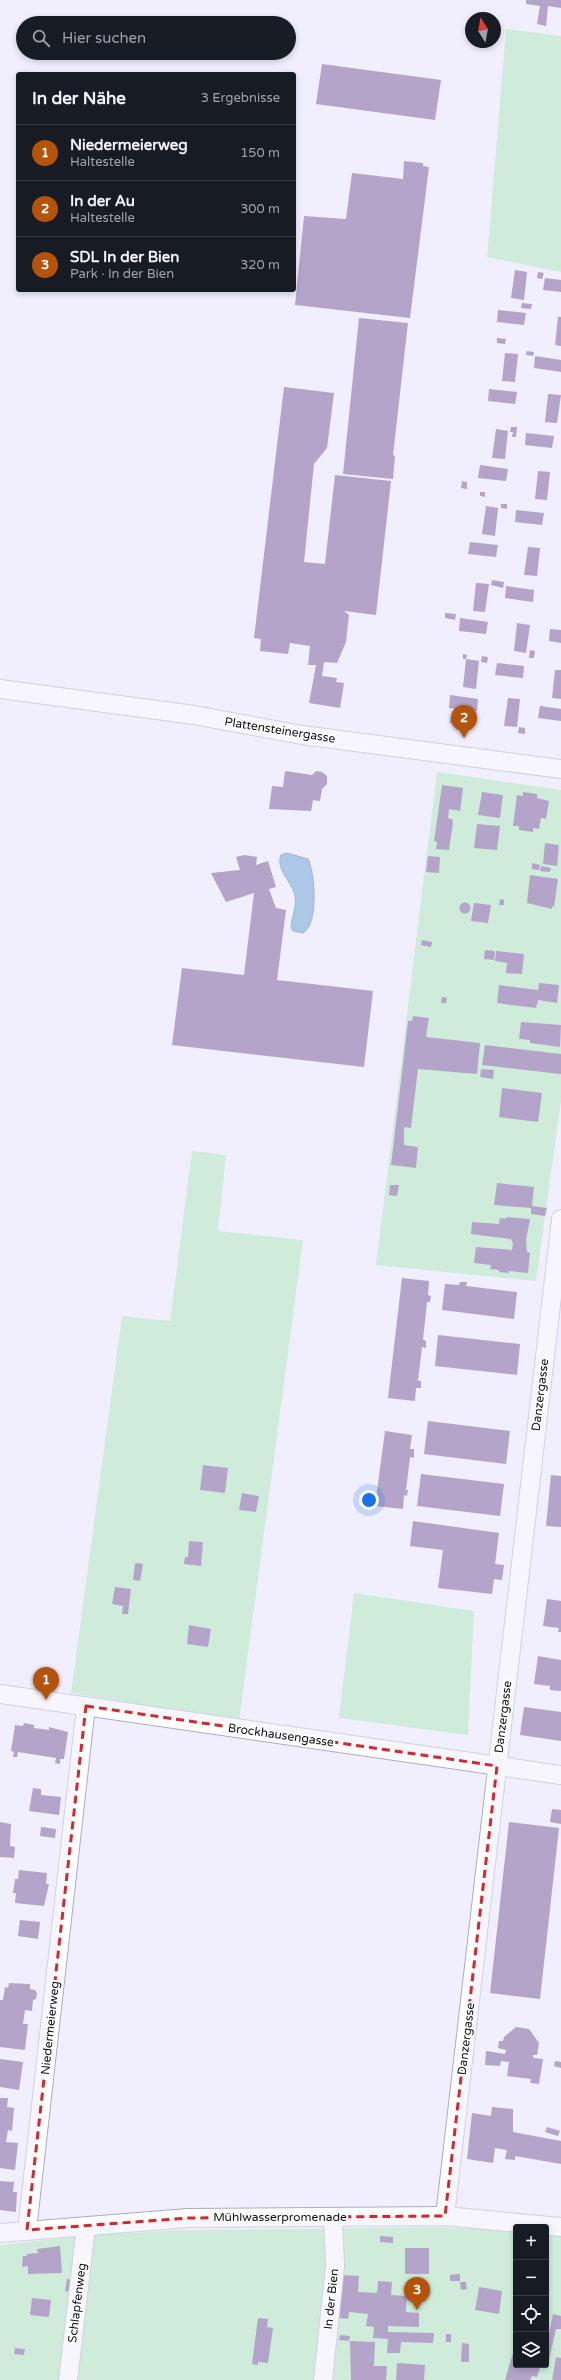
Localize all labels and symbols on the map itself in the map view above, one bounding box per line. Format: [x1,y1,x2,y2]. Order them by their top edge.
north arrow [465,12,501,48]
pin: 2 [451,705,477,738]
street label: Plattensteinergasse [224,714,337,746]
street label: Danzergasse [529,1358,551,1432]
your location [359,1490,379,1510]
pin: 1 [33,1667,59,1700]
street label: Danzergasse [492,1680,514,1754]
street label: Brockhausengasse [227,1721,335,1749]
street label: Niedermeierweg [38,1980,62,2076]
street label: Danzergasse [455,2002,477,2076]
street label: Mühlwasserpromenade [213,2210,347,2224]
street label: Schlapfenweg [65,2262,89,2344]
street label: In der Bien [321,2268,341,2330]
pin: 3 [404,2277,430,2310]

